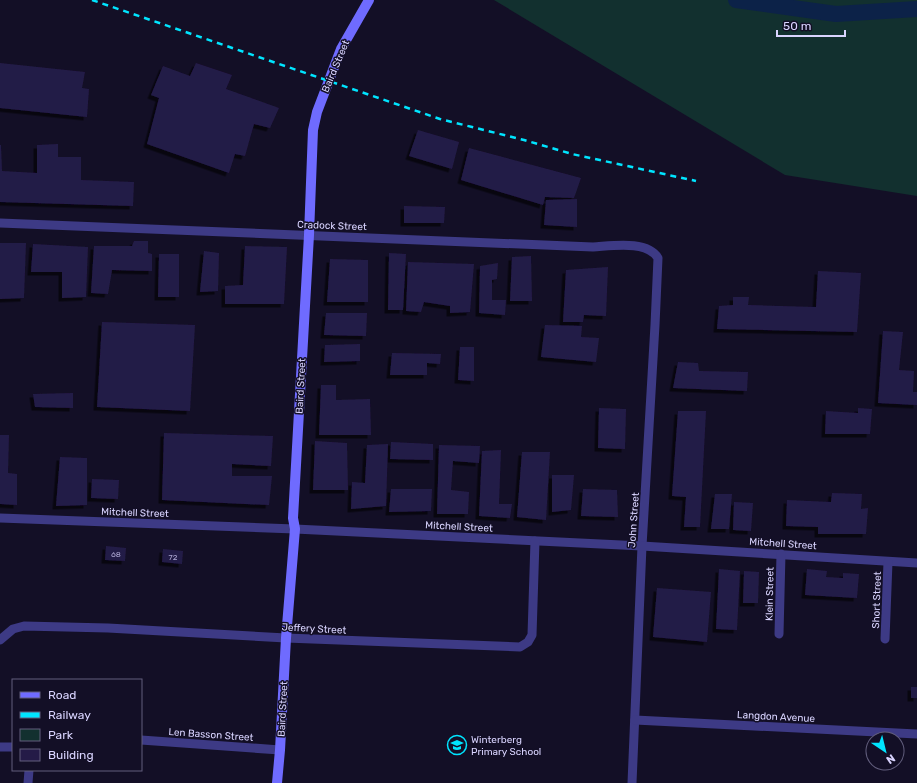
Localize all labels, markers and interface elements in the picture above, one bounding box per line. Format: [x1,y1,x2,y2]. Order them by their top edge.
scale bar [777,12,845,38]
text: 50 m [783,19,811,33]
street label: Baird Street [320,38,352,94]
street label: Cradock Street [297,219,367,233]
street label: Baird Street [294,358,308,414]
street label: John Street [626,492,642,548]
street label: Mitchell Street [101,506,169,520]
street label: Mitchell Street [425,519,493,535]
street label: Mitchell Street [749,536,817,552]
house number: 68 [111,550,121,559]
house number: 72 [169,553,178,562]
street label: Klein Street [764,567,776,621]
street label: Short Street [870,571,884,629]
street label: Jeffery Street [281,621,347,637]
legend [12,679,142,771]
street label: Baird Street [276,681,290,737]
text: Road [48,688,76,702]
text: Railway [48,708,91,722]
street label: Langdon Avenue [737,709,816,725]
street label: Len Basson Street [168,726,254,744]
text: Park [48,728,74,742]
north arrow [865,731,905,771]
school or university icon: Winterberg Primary School [446,734,468,756]
place label: Winterberg Primary School [471,734,541,758]
text: Building [48,748,94,762]
text: N [883,751,897,766]

